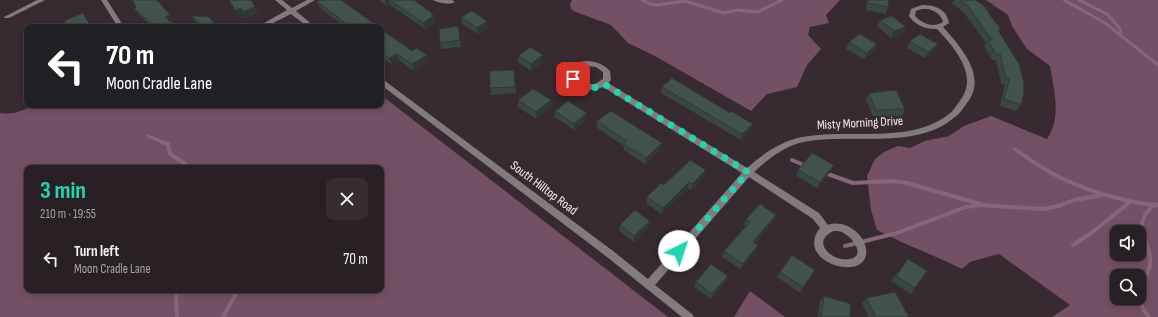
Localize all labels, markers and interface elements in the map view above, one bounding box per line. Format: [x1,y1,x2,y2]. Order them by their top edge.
text: 70 m [106,39,154,72]
icon: left [40,40,92,92]
pin [556,62,590,96]
icon: arrive [562,68,584,90]
text: Moon Cradle Lane [106,73,212,94]
street label: Misty Morning Drive [817,113,903,133]
street label: South Hilltop Road [507,157,581,219]
text: 3 min [40,176,86,205]
button: close [326,178,368,220]
text: 210 m · 19:55 [40,206,96,222]
map controls [1110,225,1146,305]
button: sound [1110,225,1146,261]
position arrow [658,230,700,272]
text: Turn left [74,242,119,261]
icon: left [40,248,62,270]
text: 70 m [343,250,368,269]
text: Moon Cradle Lane [74,261,151,277]
button: search [1110,269,1146,305]

